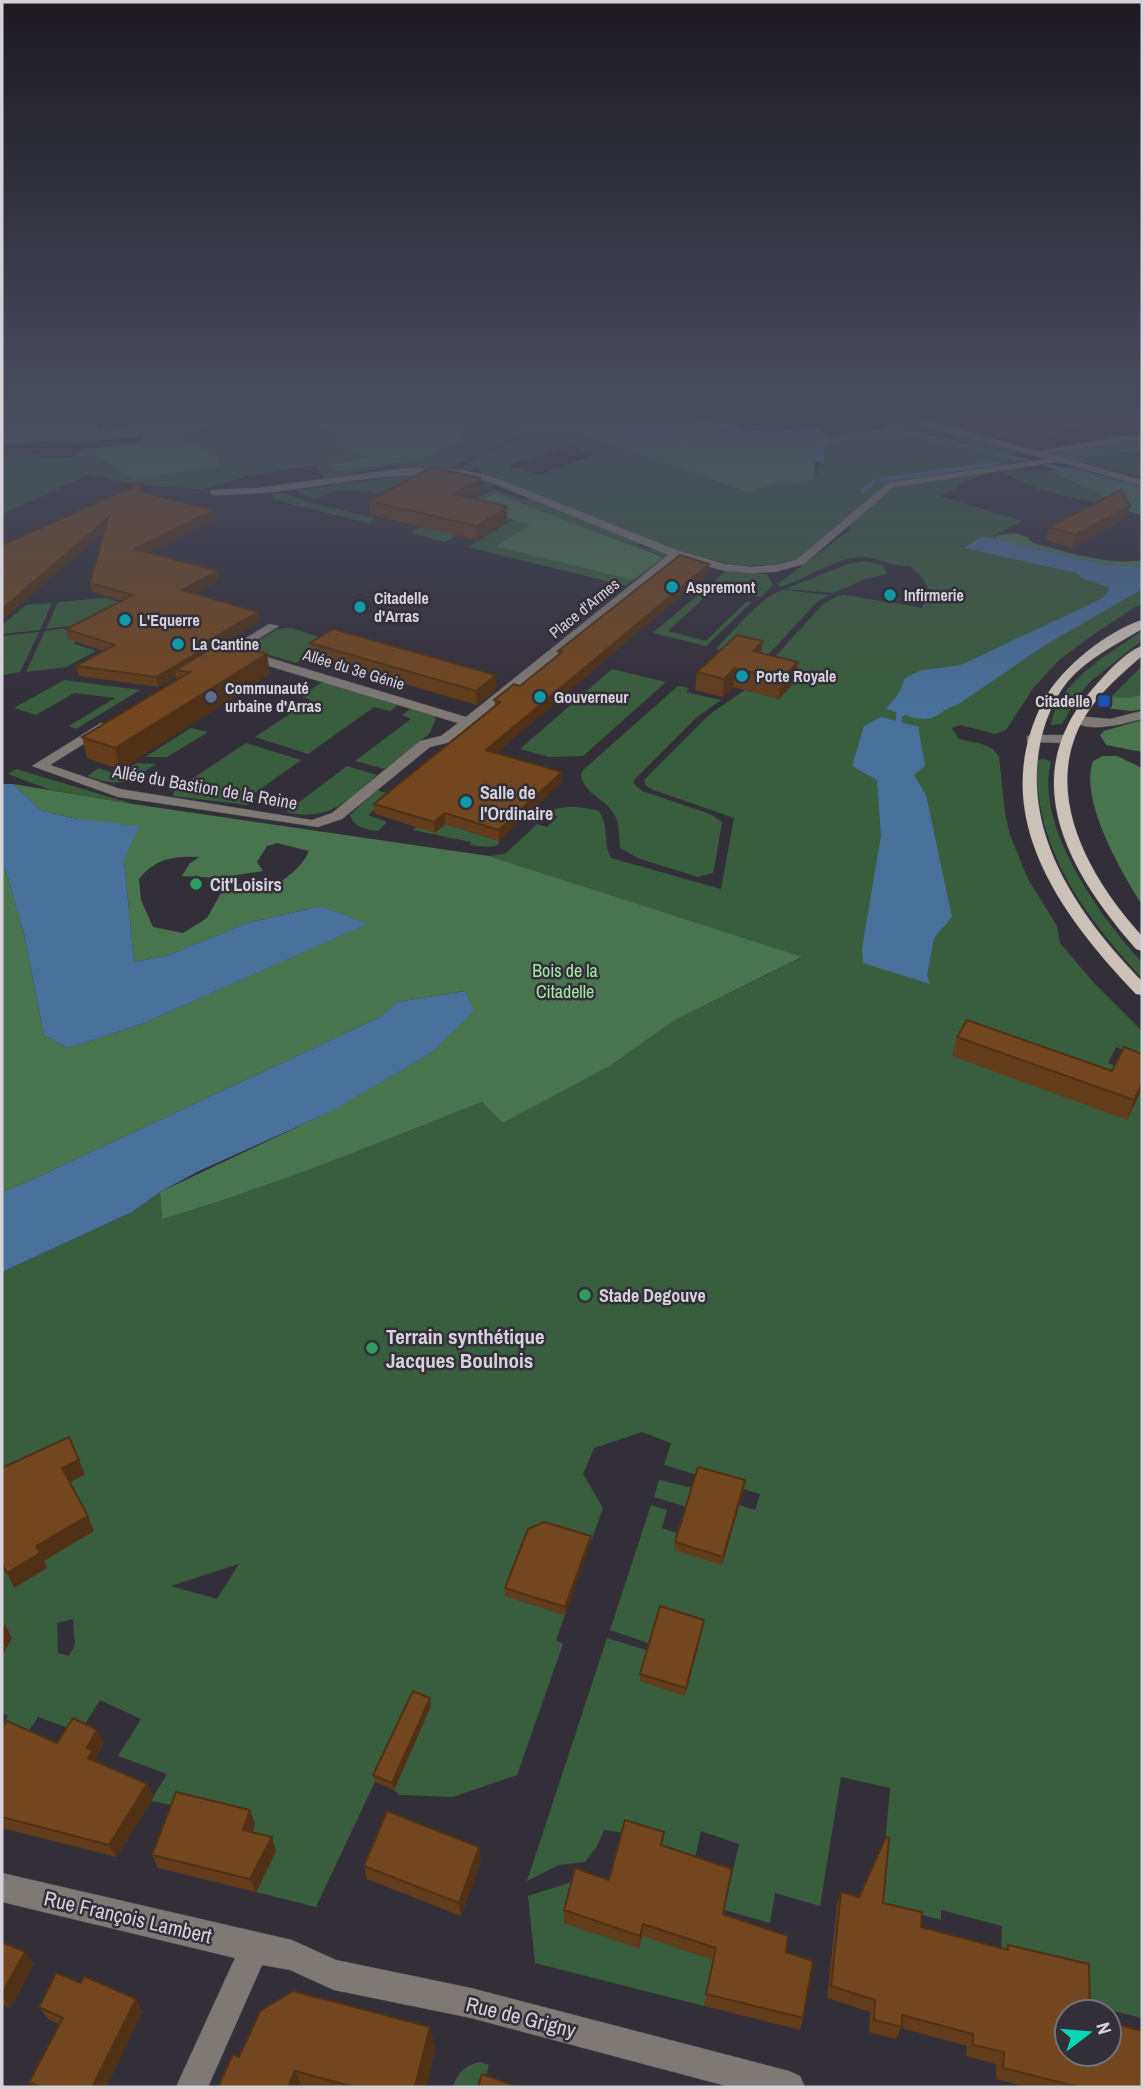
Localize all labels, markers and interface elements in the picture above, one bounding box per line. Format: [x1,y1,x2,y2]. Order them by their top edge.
street label: Place d'Armes [544,573,624,643]
place label: Aspremont [686,576,756,598]
marker: Aspremont [664,579,680,595]
place label: Infirmerie [904,584,964,606]
place label: Citadelle d'Arras [374,587,429,627]
marker: Infirmerie [882,587,898,603]
marker: Citadelle d'Arras [352,599,368,615]
place label: L'Equerre [139,609,200,631]
marker: L'Equerre [117,612,133,628]
place label: La Cantine [192,633,259,655]
marker: La Cantine [170,636,186,652]
street label: Allée du 3e Génie [300,643,407,695]
place label: Porte Royale [756,665,836,687]
marker: Porte Royale [734,668,750,684]
place label: Communauté urbaine d'Arras [225,677,321,717]
place label: Gouverneur [554,686,629,708]
marker: Communauté urbaine d'Arras [203,689,219,705]
marker: Gouverneur [532,689,548,705]
place label: Citadelle [1035,690,1090,712]
marker: Citadelle [1096,693,1112,709]
street label: Allée du Bastion de la Reine [110,758,299,816]
place label: Salle de l'Ordinaire [480,780,553,826]
marker: Salle de l'Ordinaire [458,794,474,810]
place label: Cit'Loisirs [210,872,282,897]
marker: Cit'Loisirs [188,876,204,892]
park label: Bois de la Citadelle [532,958,598,1004]
place label: Stade Degouve [599,1283,706,1308]
marker: Stade Degouve [577,1287,593,1303]
place label: Terrain synthétique Jacques Boulnois [386,1322,545,1375]
marker: Terrain synthétique Jacques Boulnois [364,1340,380,1356]
street label: Rue François Lambert [41,1884,215,1950]
street label: Rue de Grigny [463,1989,579,2045]
north arrow [1053,1998,1123,2068]
text: N [1090,2019,1118,2037]

